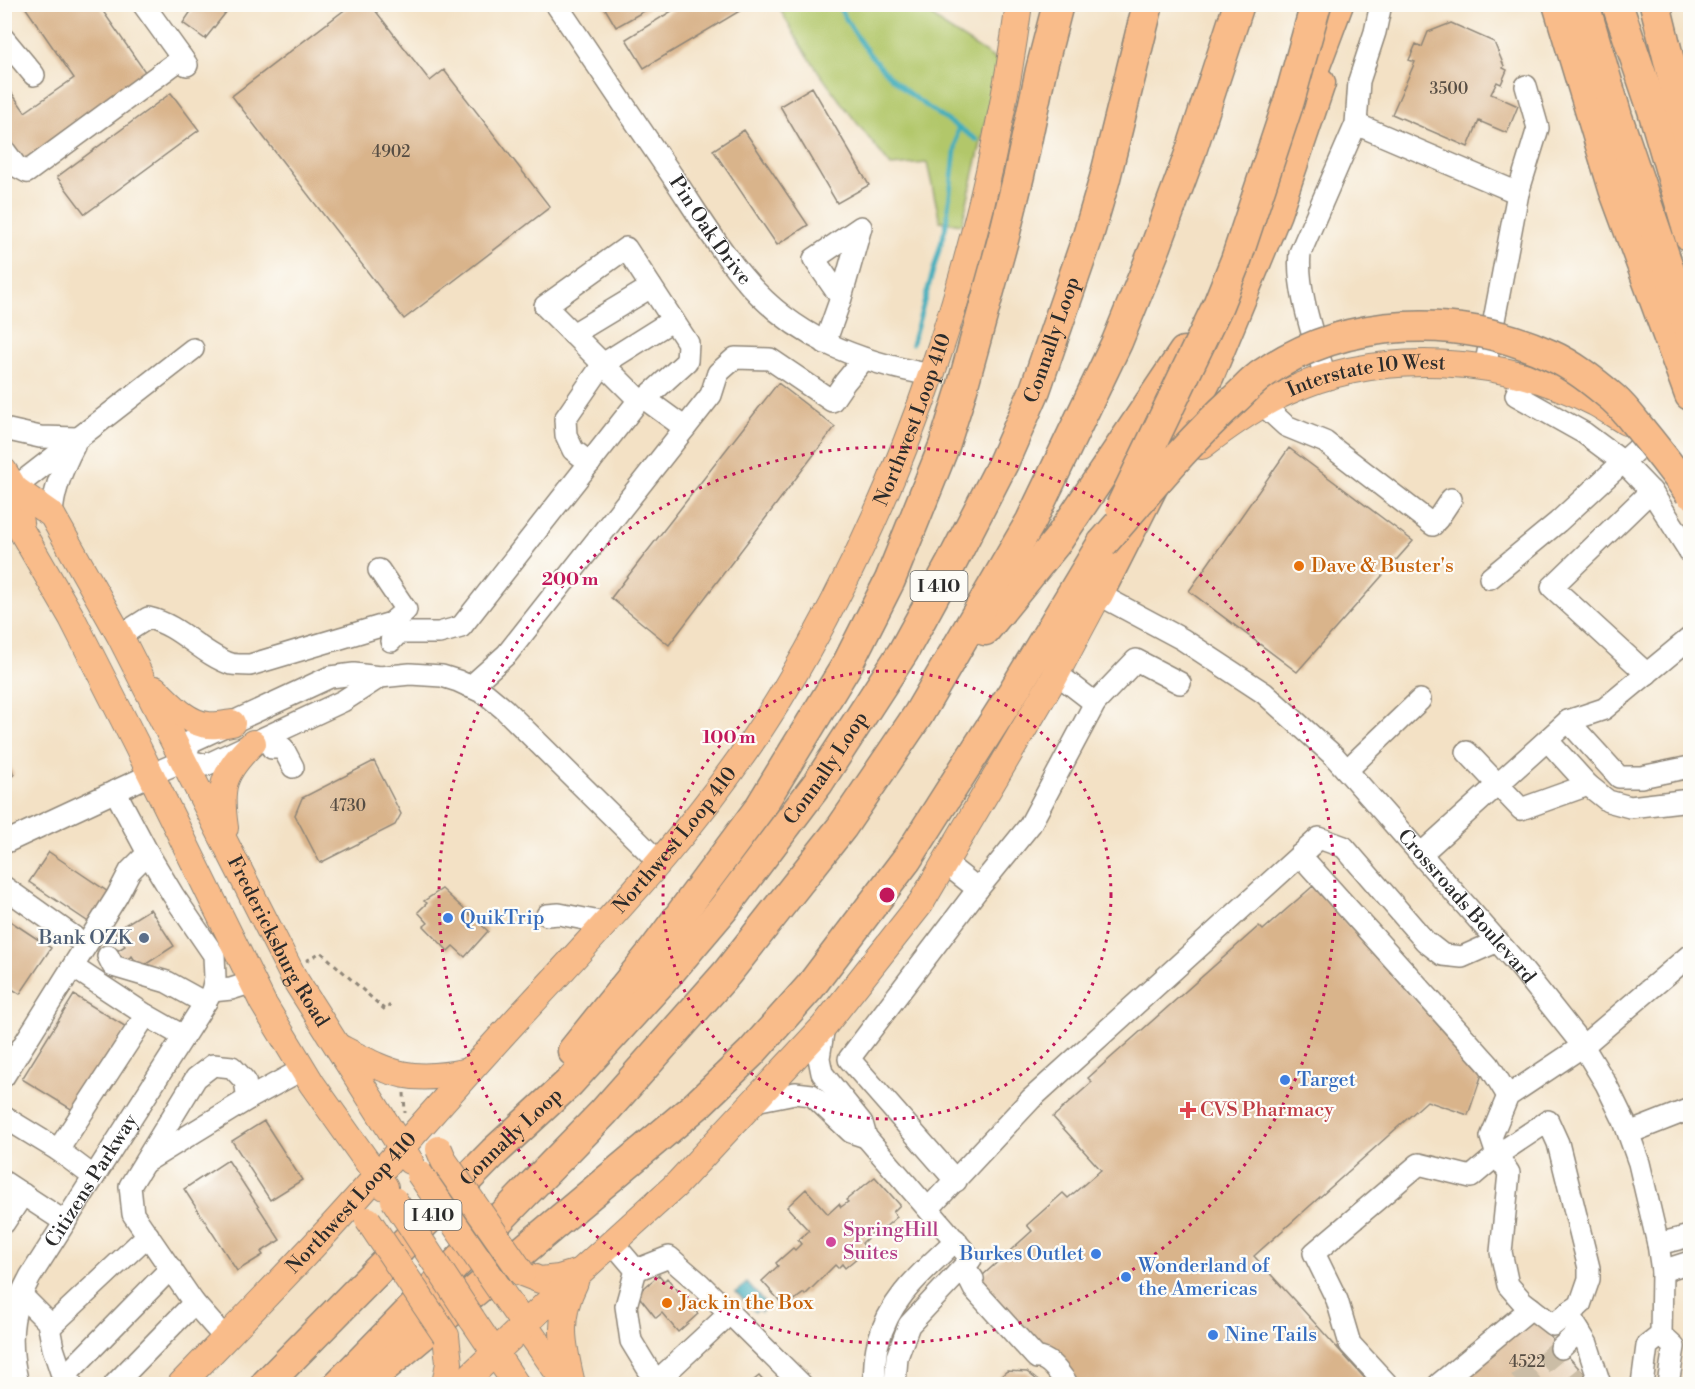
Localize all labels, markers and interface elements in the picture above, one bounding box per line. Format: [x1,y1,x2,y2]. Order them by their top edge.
house number: 3500 [1430,79,1468,99]
house number: 4902 [372,142,410,162]
street label: Pin Oak Drive [663,171,757,290]
street label: Connally Loop [1018,273,1086,407]
street label: Northwest Loop 410 [869,330,957,510]
street label: Interstate 10 West [1283,350,1446,403]
place label: Dave & Buster's [1311,554,1454,579]
marker: Dave & Buster's [1292,559,1306,573]
text: 200 m [542,568,599,591]
road number: I 410 [910,571,968,601]
street label: Connally Loop [778,707,873,830]
text: 100 m [702,726,756,749]
street label: Northwest Loop 410 [608,762,743,919]
house number: 4730 [330,796,366,816]
street label: Crossroads Boulevard [1392,824,1541,989]
street label: Fredericksburg Road [222,852,335,1032]
centre of rings [877,885,897,905]
place label: QuikTrip [460,906,545,931]
marker: QuikTrip [441,911,455,925]
place label: Bank OZK [38,926,133,951]
marker: Bank OZK [137,931,151,945]
place label: Target [1297,1068,1356,1093]
marker: Target [1278,1073,1292,1087]
street label: Connally Loop [455,1083,568,1192]
place label: CVS Pharmacy [1200,1098,1334,1123]
marker: CVS Pharmacy [1181,1103,1195,1117]
street label: Citizens Parkway [40,1109,144,1252]
street label: Northwest Loop 410 [281,1127,422,1279]
road number: I 410 [404,1200,462,1230]
place label: SpringHill Suites [843,1218,938,1266]
marker: SpringHill Suites [824,1235,838,1249]
place label: Burkes Outlet [958,1242,1084,1267]
marker: Burkes Outlet [1089,1247,1103,1261]
place label: Wonderland of the Americas [1137,1254,1270,1302]
marker: Wonderland of the Americas [1119,1270,1133,1284]
place label: Jack in the Box [678,1291,814,1316]
marker: Jack in the Box [660,1296,674,1310]
place label: Nine Tails [1225,1323,1317,1348]
marker: Nine Tails [1206,1328,1220,1342]
house number: 4522 [1509,1352,1545,1372]

